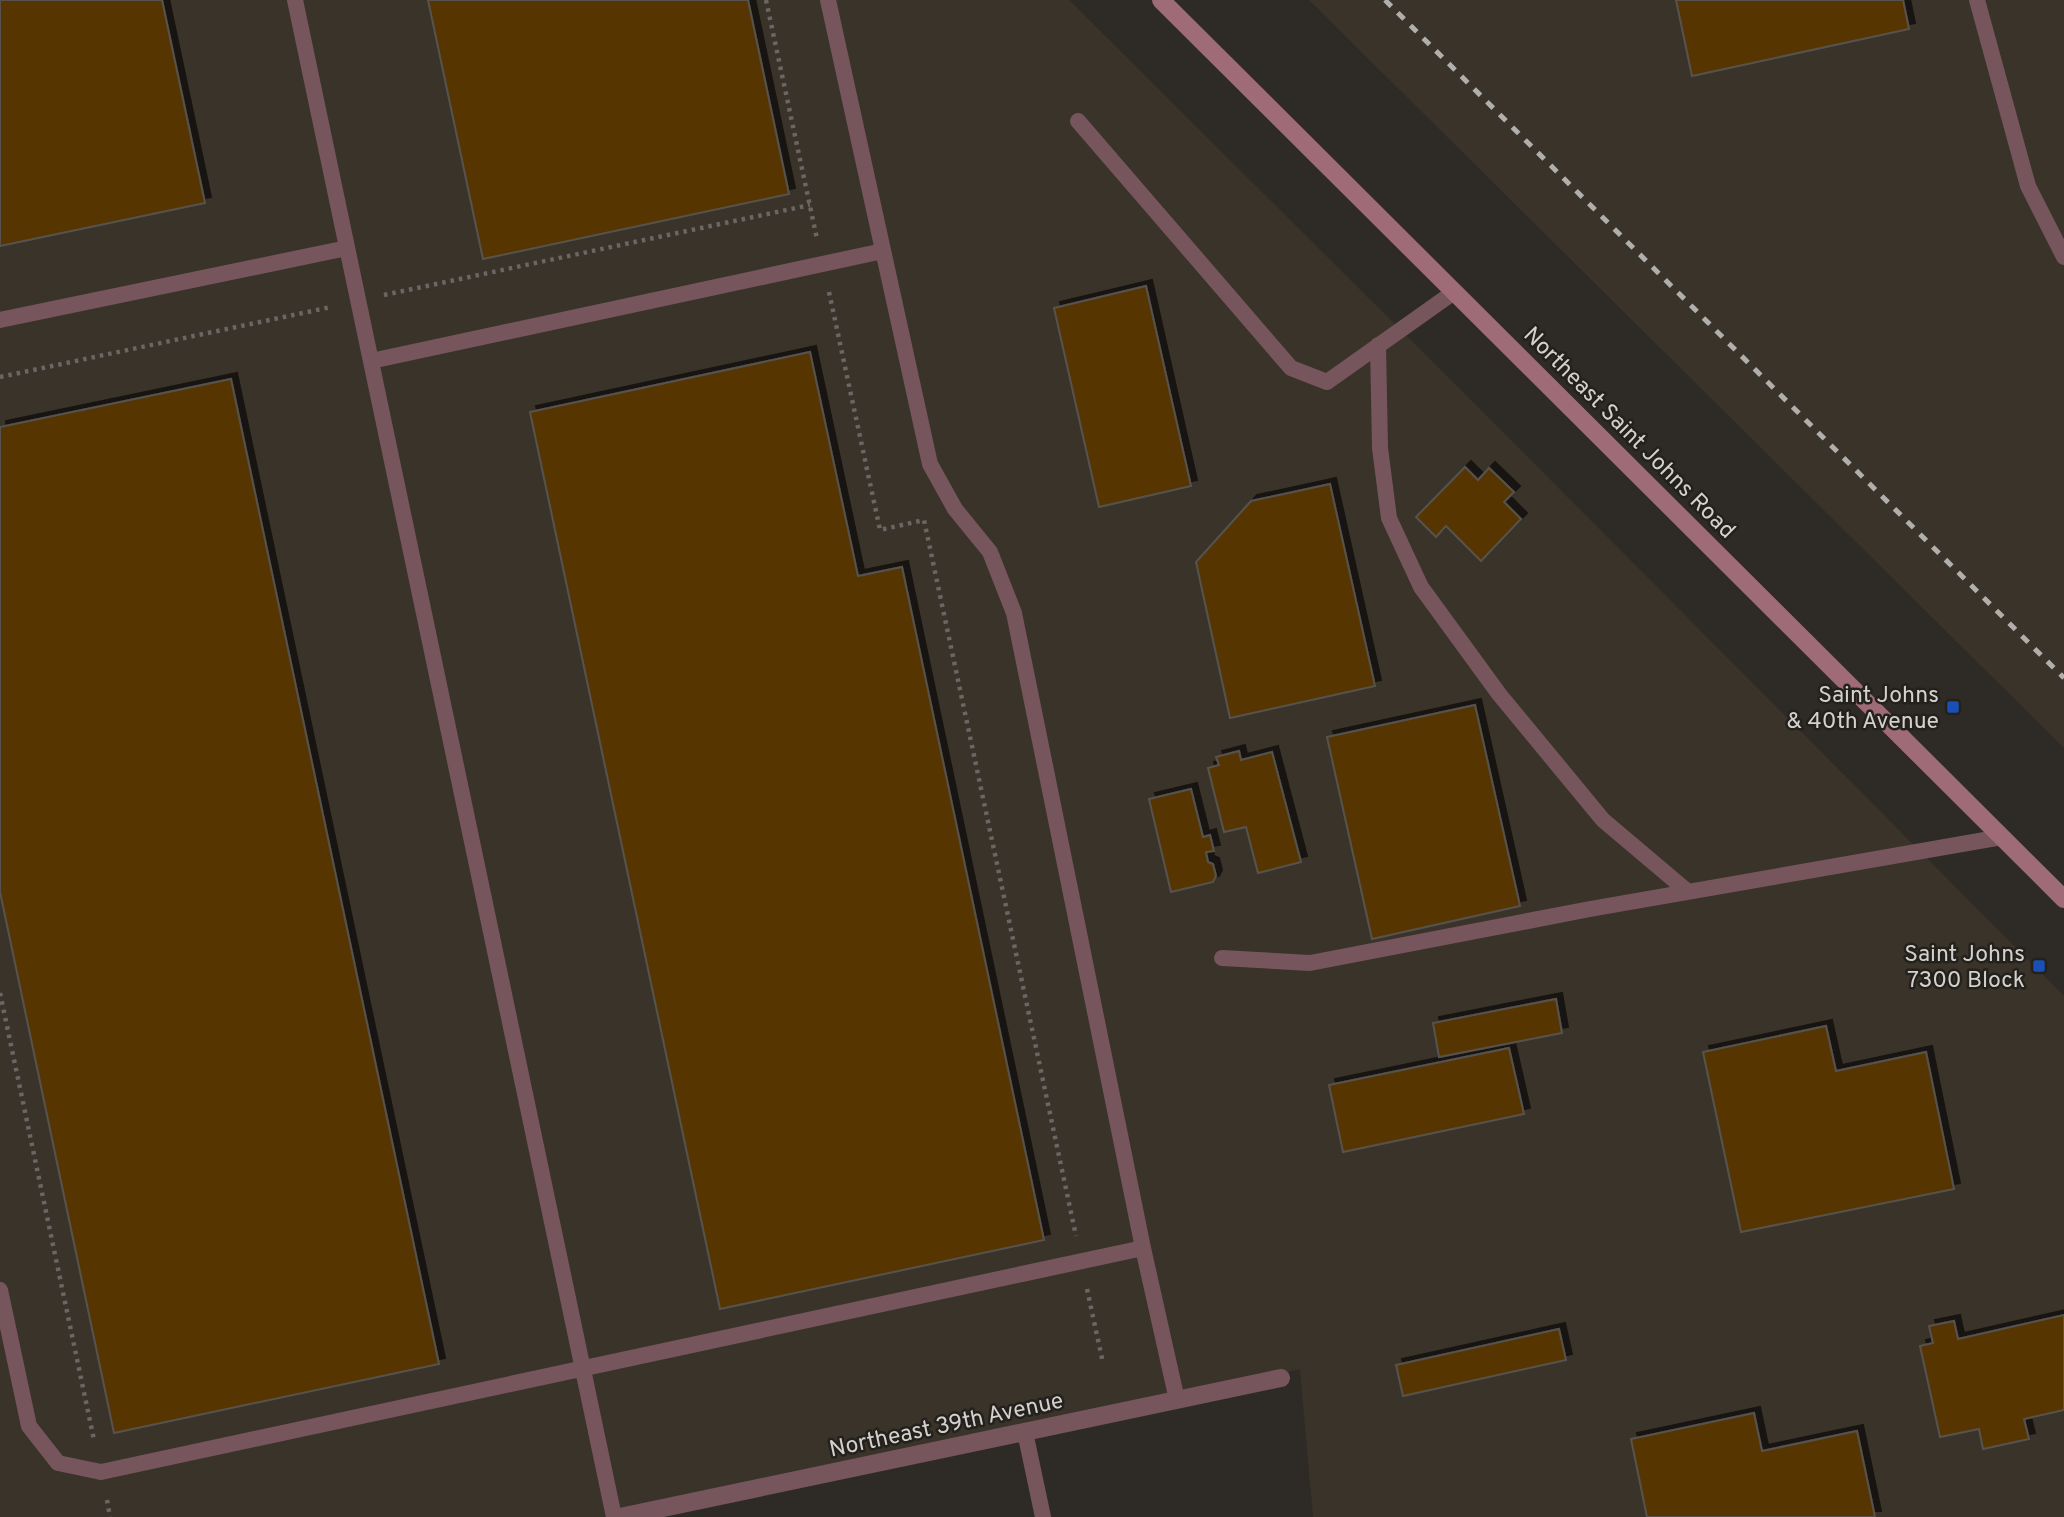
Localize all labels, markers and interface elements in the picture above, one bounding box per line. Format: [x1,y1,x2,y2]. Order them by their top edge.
street label: Northeast Saint Johns Road [1516,322,1740,546]
place label: Saint Johns & 40th Avenue [1786,682,1939,737]
marker: Saint Johns & 40th Avenue [1945,699,1961,715]
place label: Saint Johns 7300 Block [1904,941,2025,996]
marker: Saint Johns 7300 Block [2031,958,2047,974]
street label: Northeast 39th Avenue [827,1387,1066,1465]

